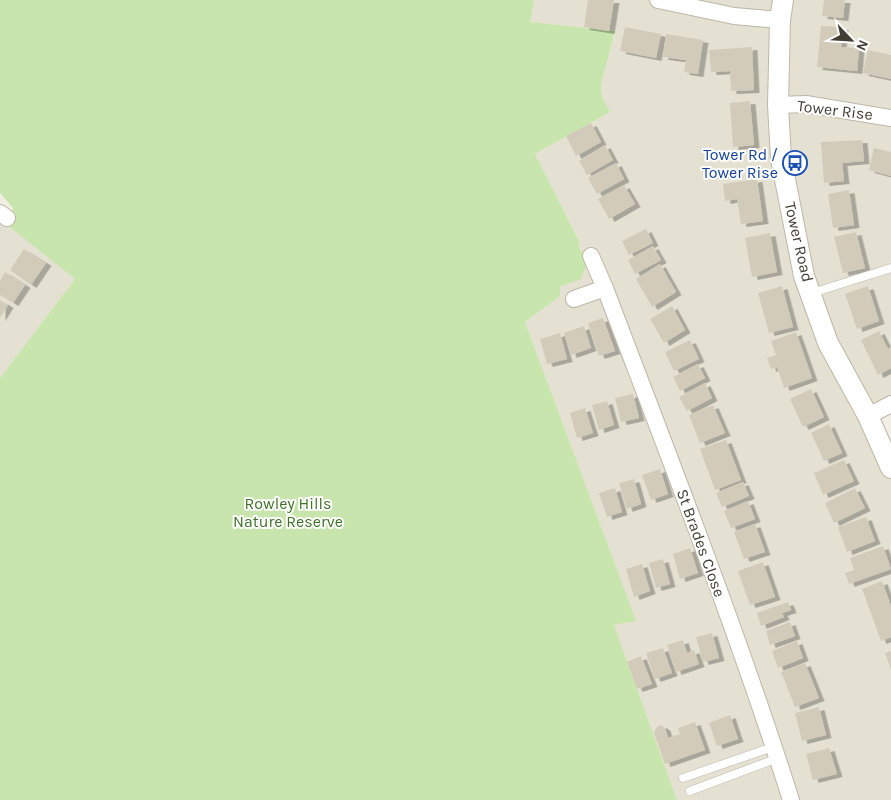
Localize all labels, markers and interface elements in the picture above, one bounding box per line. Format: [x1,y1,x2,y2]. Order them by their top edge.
north arrow [826,15,876,65]
text: N [853,37,872,53]
street label: Tower Rise [796,96,874,124]
place label: Tower Rd / Tower Rise [702,145,778,182]
bus stop icon: Tower Rd / Tower Rise [782,150,808,176]
street label: Tower Road [781,200,817,284]
street label: St Brades Close [673,486,729,600]
park label: Rowley Hills Nature Reserve [233,494,343,531]

